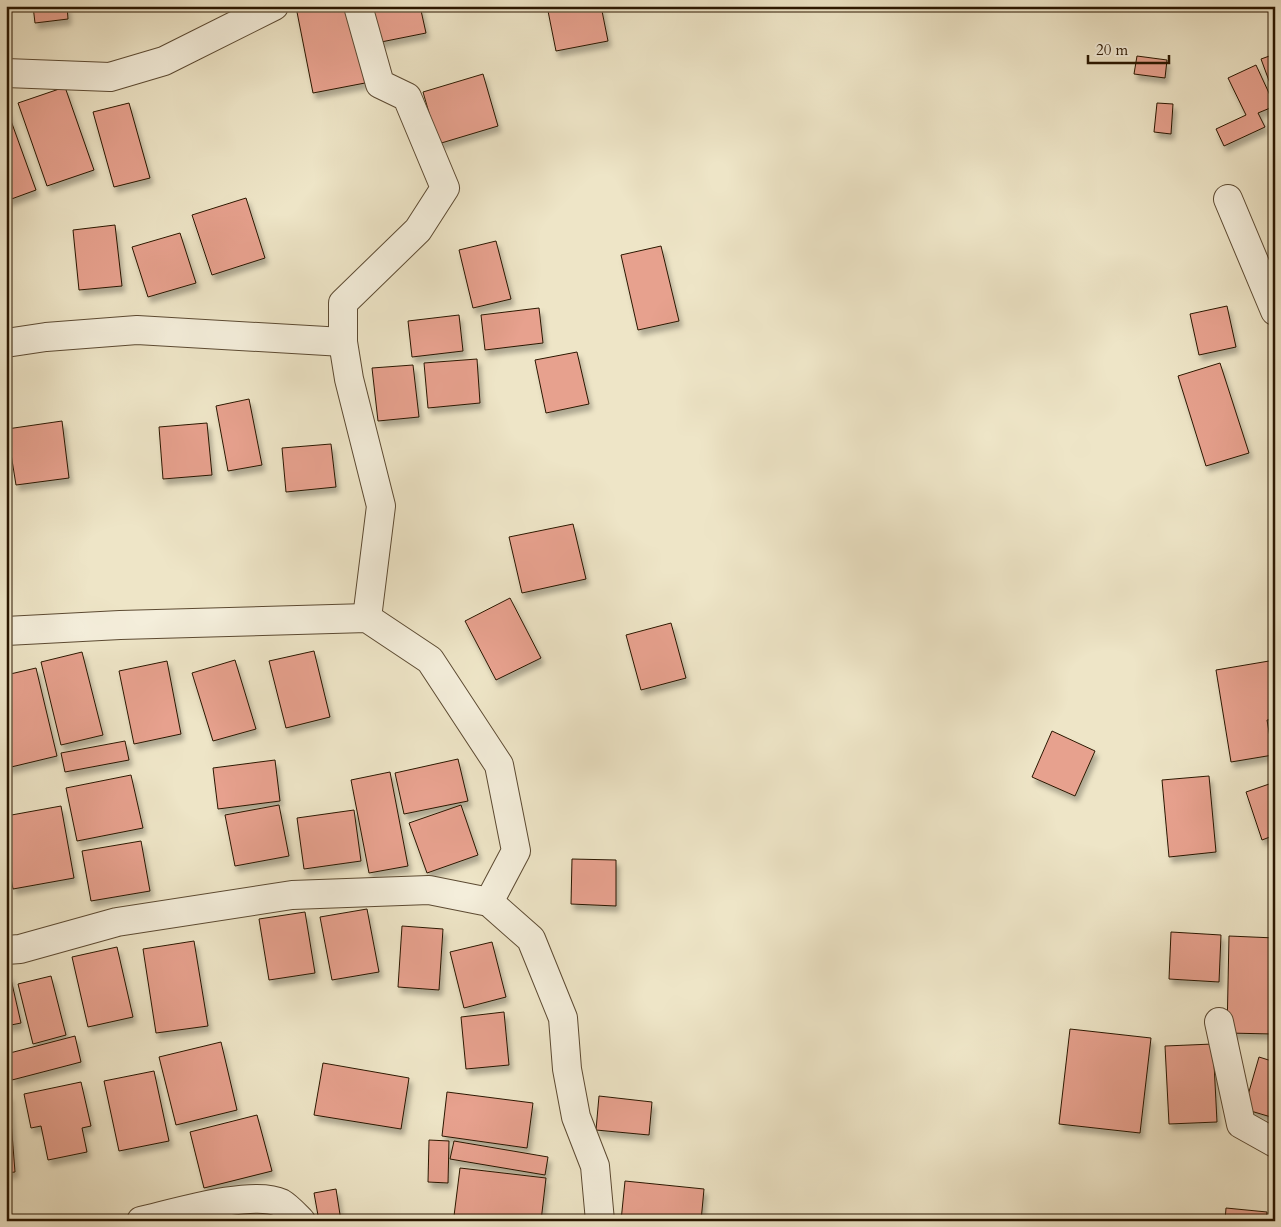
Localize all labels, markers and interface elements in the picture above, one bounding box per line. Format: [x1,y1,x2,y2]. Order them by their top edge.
scale bar [1088,32,1170,64]
text: 20 m [1096,40,1128,60]

